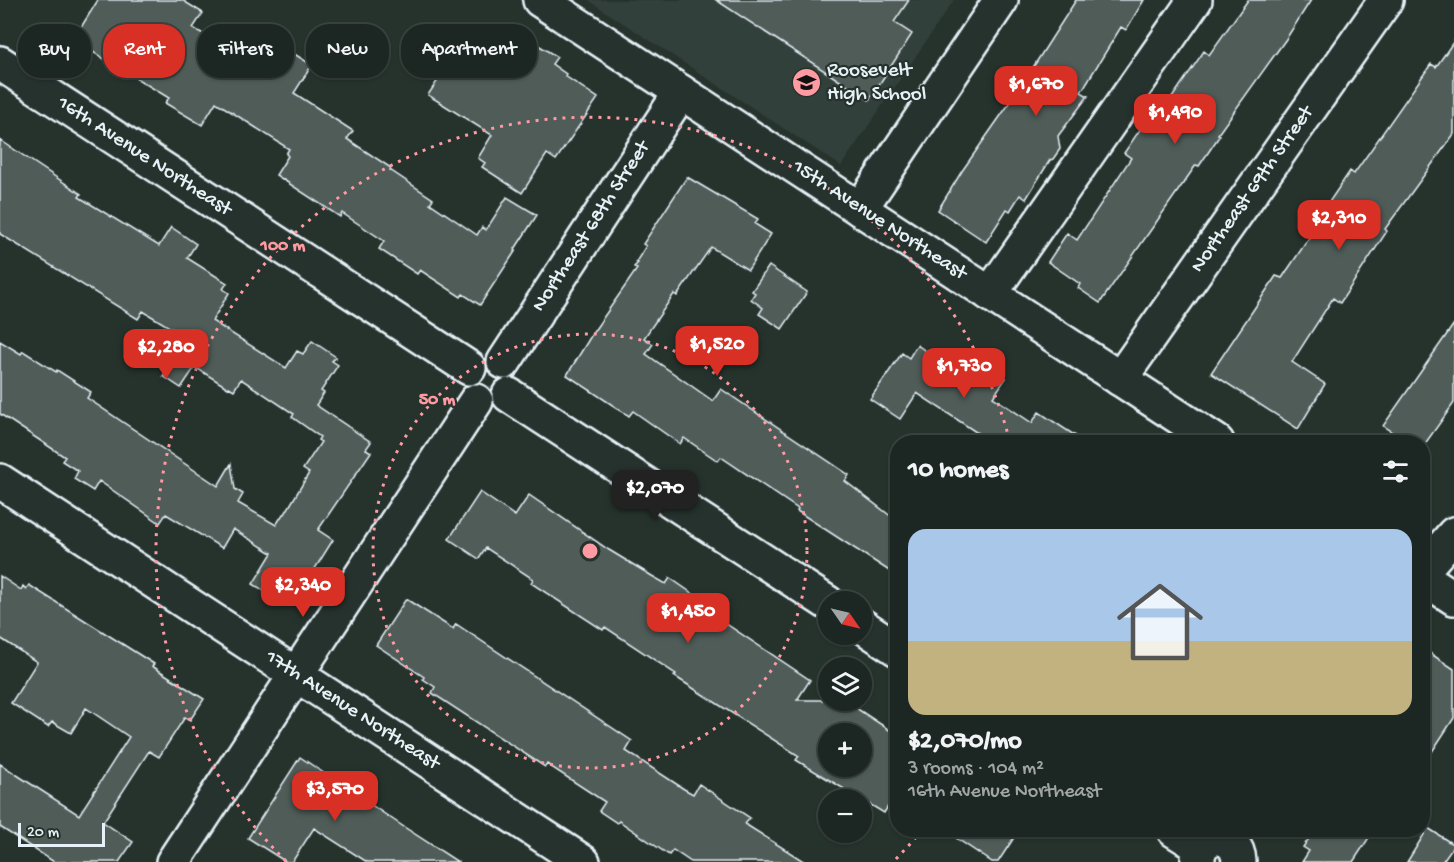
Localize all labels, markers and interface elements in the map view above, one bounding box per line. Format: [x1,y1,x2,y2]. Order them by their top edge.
chip: Buy [18,24,91,78]
chip: Rent [103,24,185,78]
chip: Filters [197,24,294,78]
chip: New [306,24,389,78]
chip: Apartment [401,24,537,78]
place label: Roosevelt High School [827,59,926,108]
pin: $1,670 [987,66,1085,117]
school or university icon: Roosevelt High School [790,67,822,99]
text: $1,670 [1008,74,1064,97]
street label: 16th Avenue Northeast [51,91,238,224]
pin: $1,490 [1126,94,1224,145]
street label: Northeast 69th Street [1186,100,1321,278]
text: $1,490 [1148,102,1202,125]
street label: Northeast 68th Street [527,135,658,317]
street label: 15th Avenue Northeast [786,155,973,288]
pin: $2,310 [1290,200,1388,251]
text: $2,310 [1312,208,1366,231]
text: 100 m [260,236,306,257]
pin: $1,520 [668,326,766,377]
pin: $2,280 [117,329,215,380]
text: $1,520 [689,334,745,357]
text: $2,280 [137,337,195,360]
pin: $1,730 [915,348,1013,399]
text: $1,730 [936,356,992,379]
text: 50 m [419,390,456,411]
icon: filters [1379,455,1412,488]
text: 10 homes [908,456,1008,487]
pin: $2,070 [606,470,704,521]
text: $2,070 [626,478,684,501]
centre of rings [580,541,600,561]
pin: $2,340 [254,567,352,618]
icon: home [1106,568,1214,676]
text: $2,340 [275,575,331,598]
north arrow [818,591,872,645]
map controls [818,591,872,843]
pin: $1,450 [639,593,737,644]
text: $1,450 [661,601,715,624]
street label: 17th Avenue Northeast [259,645,446,778]
button: layers [818,657,872,711]
button: + [818,723,872,777]
text: $2,070/mo [908,727,1022,758]
text: 3 rooms · 104 m² [908,758,1044,781]
pin: $3,570 [286,771,384,822]
text: $3,570 [306,779,364,802]
text: 16th Avenue Northeast [908,781,1101,804]
button: − [818,789,872,843]
scale bar [18,820,105,848]
text: 20 m [27,824,59,843]

